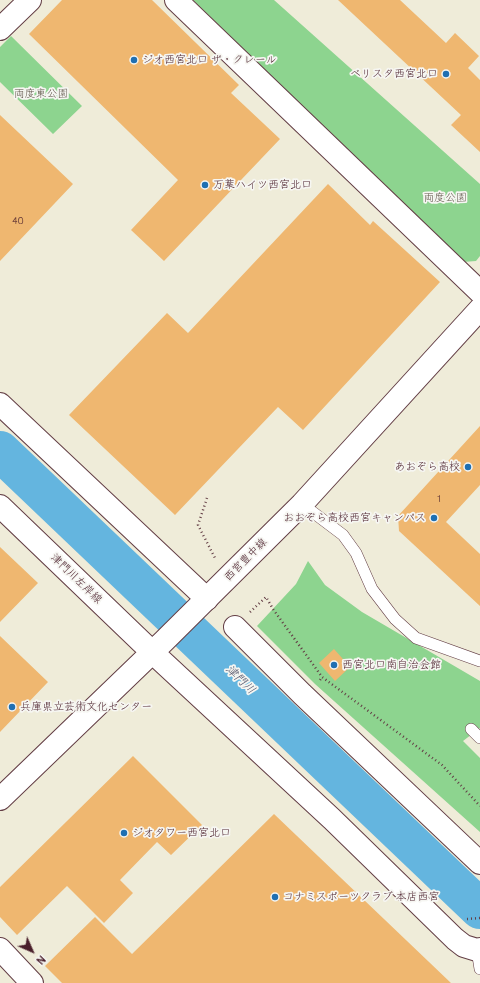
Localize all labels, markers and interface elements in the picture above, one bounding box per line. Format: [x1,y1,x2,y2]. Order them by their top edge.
place label: ジオ西宮北口 ザ・クレール [142,53,277,67]
marker: ジオ西宮北口 ザ・クレール [129,55,139,65]
place label: ベリスタ西宮北口 [350,67,438,81]
marker: ベリスタ西宮北口 [441,69,451,79]
park label: 両度東公園 [14,87,68,101]
place label: 万葉ハイツ西宮北口 [213,178,312,192]
marker: 万葉ハイツ西宮北口 [200,180,210,190]
park label: 両度公園 [423,191,467,205]
house number: 40 [12,217,24,227]
place label: あおぞら高校 [394,460,460,474]
marker: あおぞら高校 [463,462,473,472]
house number: 1 [437,495,441,505]
place label: おおぞら高校西宮キャンパス [283,511,426,525]
marker: おおぞら高校西宮キャンパス [429,513,439,523]
street label: 西宮豊中線 [222,536,270,584]
street label: 津門川左岸線 [48,551,104,607]
place label: 西宮北口南自治会館 [342,658,441,672]
marker: 西宮北口南自治会館 [329,660,339,670]
water label: 津門川 [222,662,258,698]
place label: 兵庫県立芸術文化センター [20,700,152,714]
marker: 兵庫県立芸術文化センター [7,702,17,712]
place label: ジオタワー西宮北口 [132,826,231,840]
marker: ジオタワー西宮北口 [119,828,129,838]
place label: コナミスポーツクラブ 本店西宮 [283,890,439,904]
marker: コナミスポーツクラブ 本店西宮 [270,892,280,902]
north arrow [12,931,52,971]
text: N [34,953,48,967]

